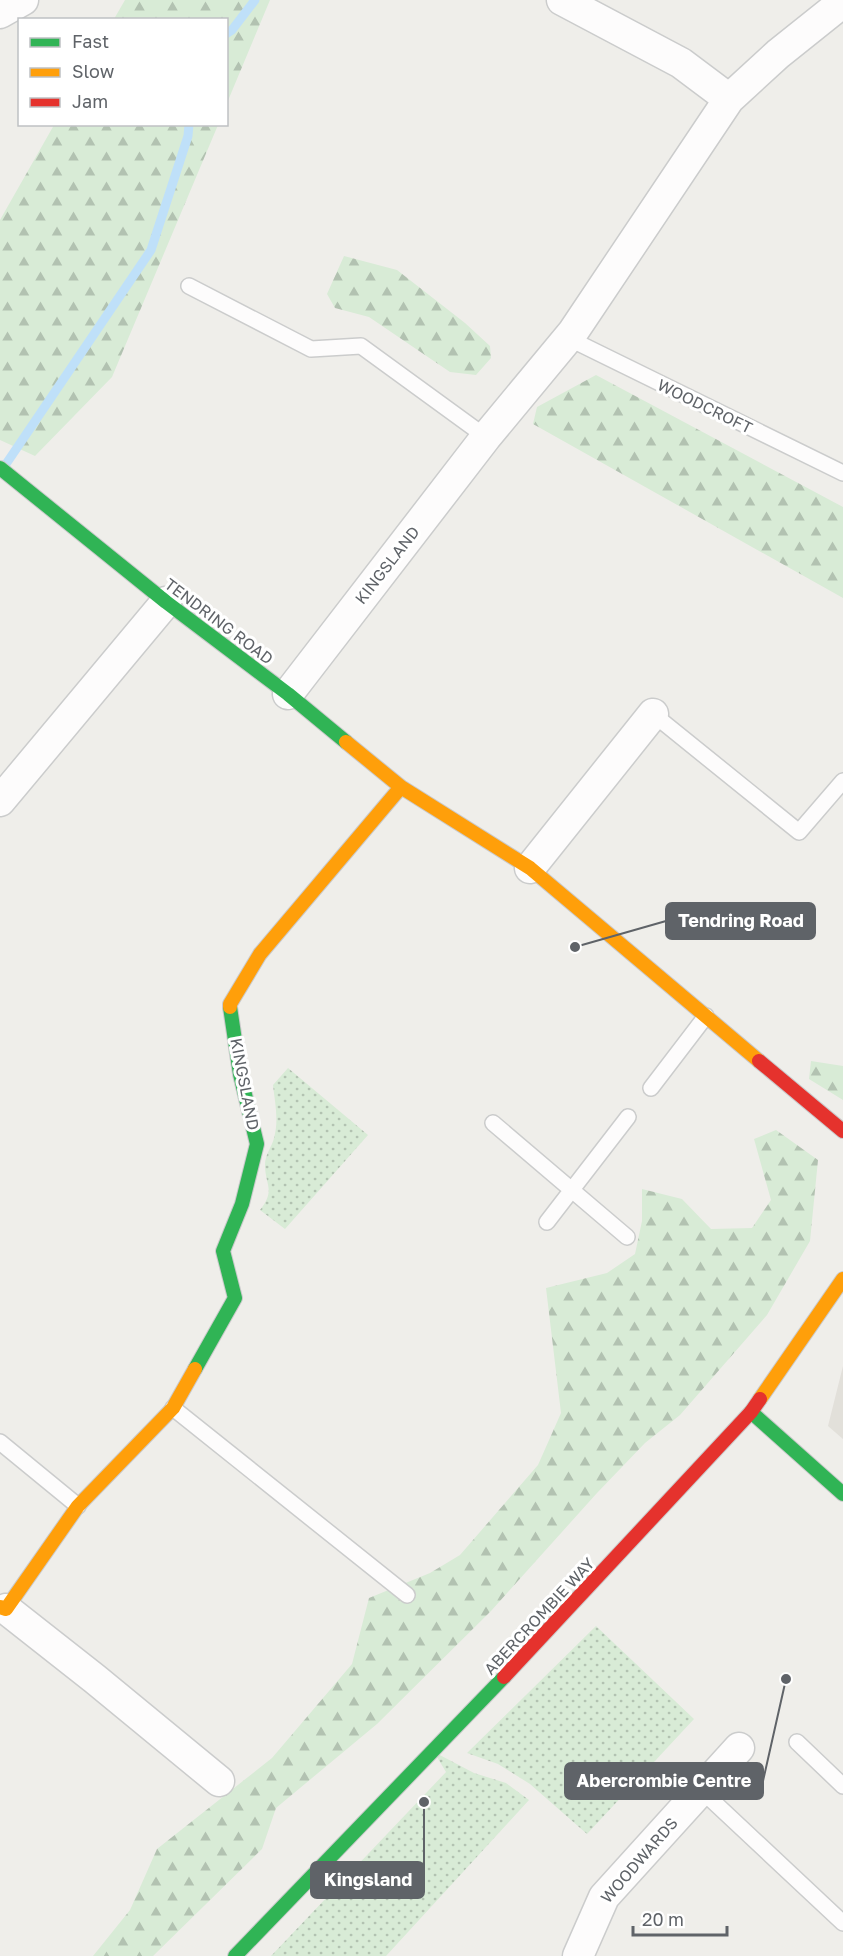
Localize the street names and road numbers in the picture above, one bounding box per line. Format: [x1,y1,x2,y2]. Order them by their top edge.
street label: WOODCROFT [654,374,756,438]
street label: KINGSLAND [350,522,424,608]
street label: TENDRING ROAD [161,574,277,668]
street label: KINGSLAND [226,1036,264,1132]
street label: ABERCROMBIE WAY [480,1553,599,1679]
street label: WOODWARDS [596,1813,682,1907]

